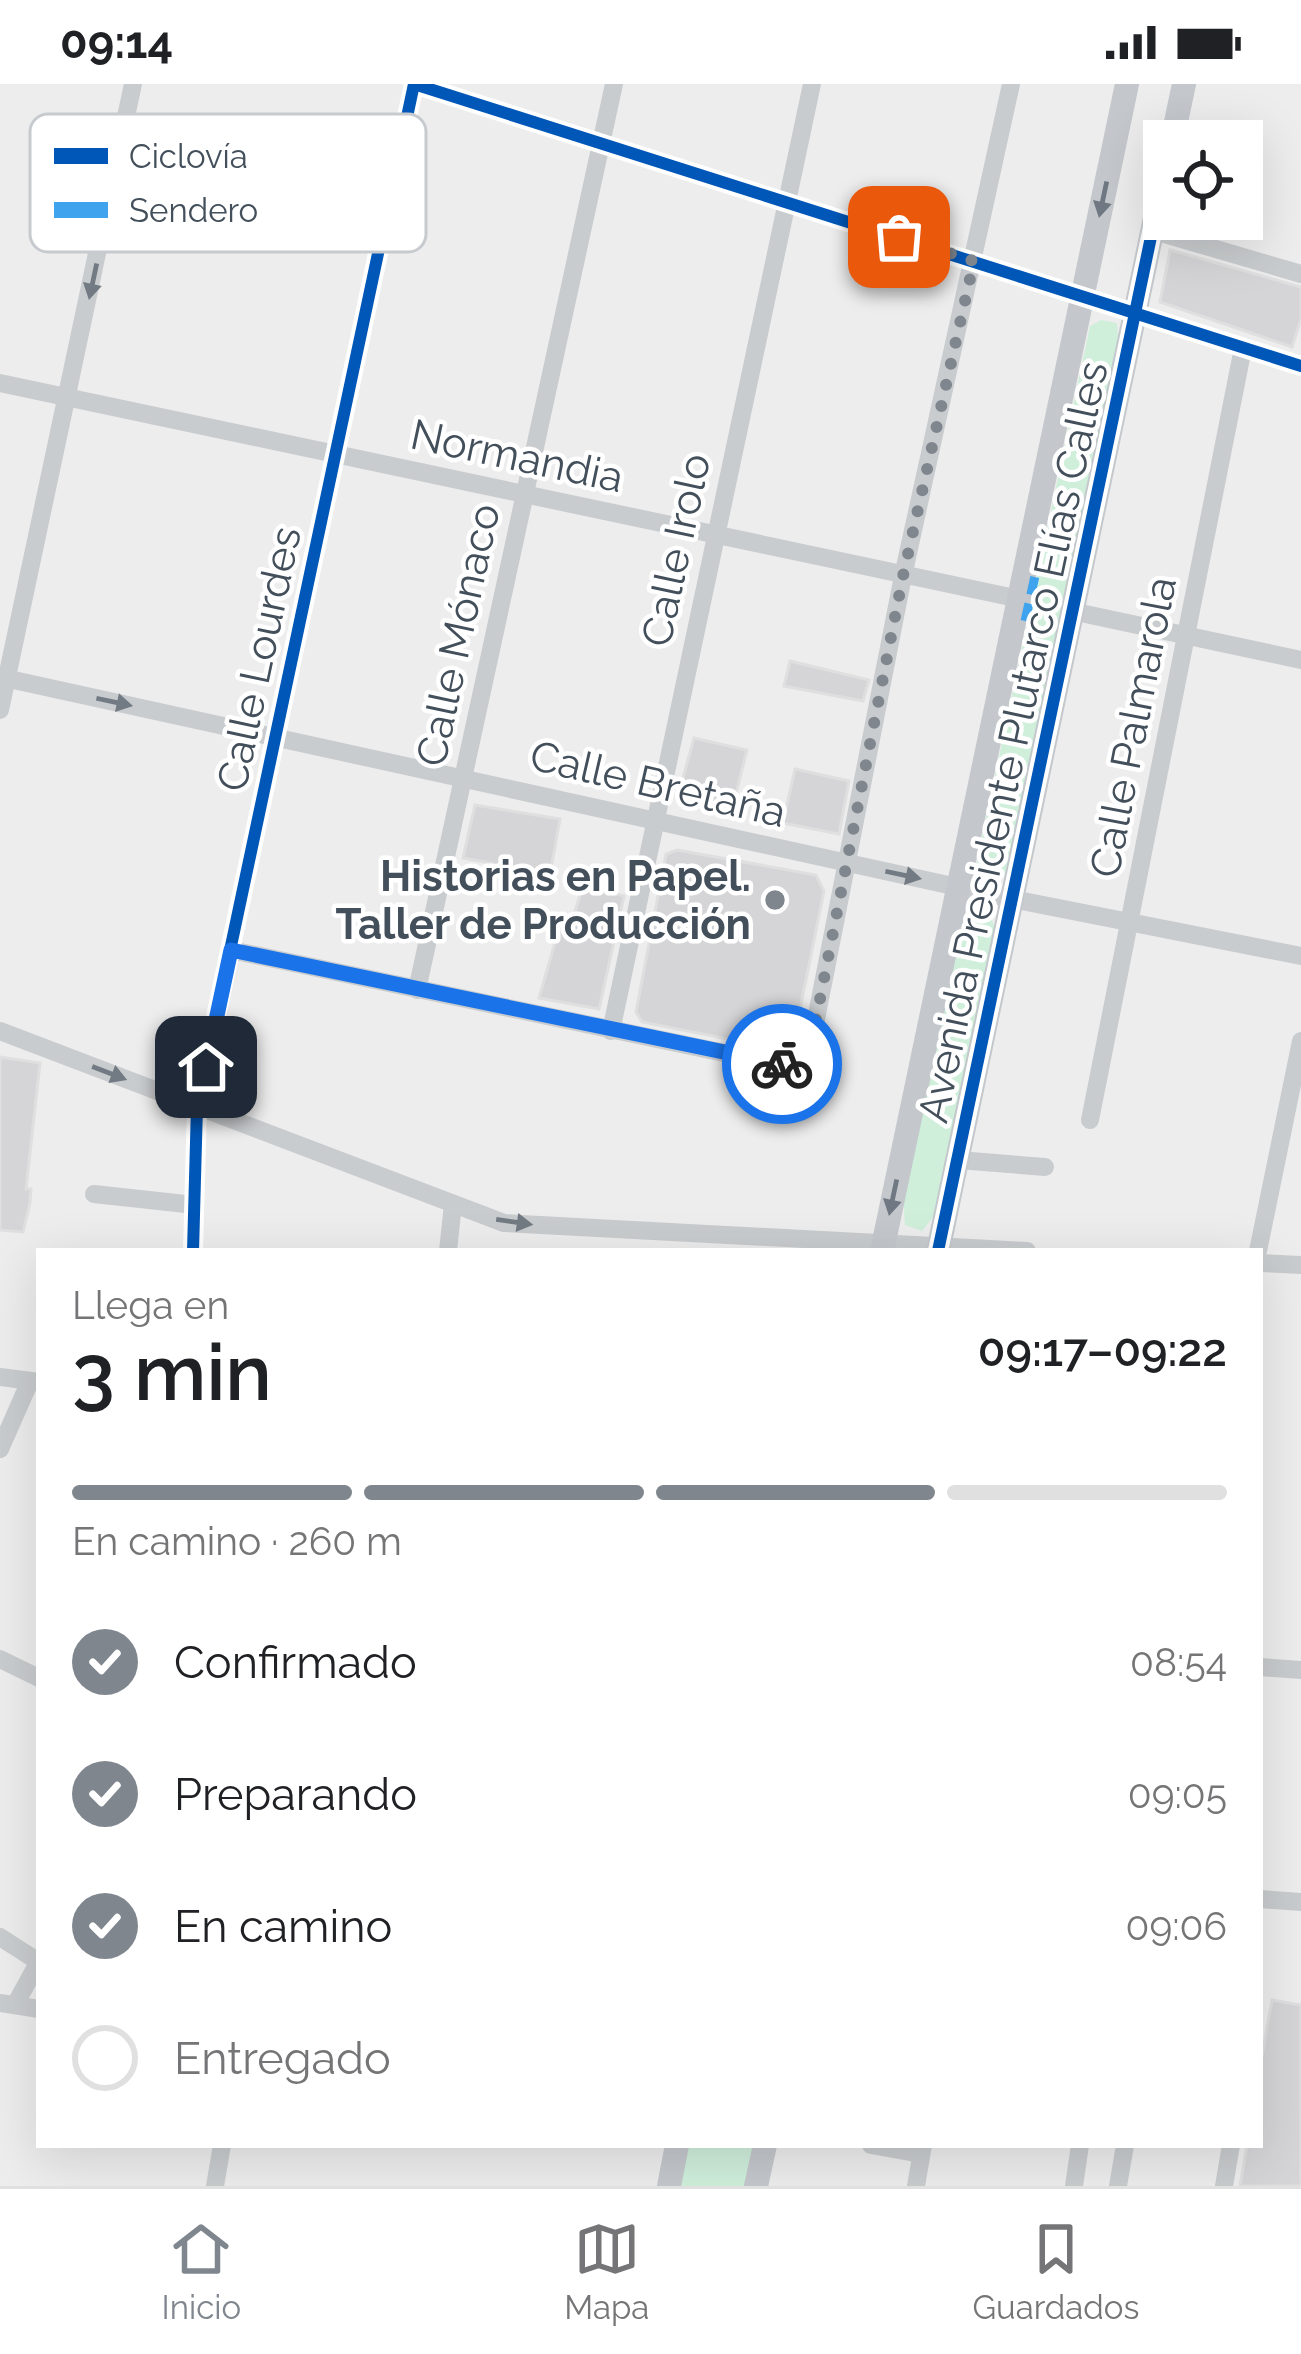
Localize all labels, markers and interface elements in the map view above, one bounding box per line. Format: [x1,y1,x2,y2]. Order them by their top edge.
text: 09:14 [60,16,173,69]
legend [30,114,426,252]
map controls [1143,120,1263,240]
button: locate [1143,120,1263,240]
text: Ciclovía [129,137,248,176]
one-way arrow [1092,180,1111,218]
pin [848,186,950,288]
text: Sendero [129,191,258,230]
icon: bag [866,204,932,270]
one-way arrow [82,262,101,300]
street label: Avenida Presidente Plutarco Elías Calles [908,357,1118,1127]
street label: Normandia [406,410,628,502]
street label: Calle Irolo [632,449,720,651]
street label: Calle Mónaco [406,500,510,770]
street label: Calle Lourdes [207,522,311,796]
street label: Calle Palmarola [1080,573,1186,881]
one-way arrow [96,693,134,712]
street label: Calle Bretaña [525,731,791,837]
place label: Historias en Papel. Taller de Producción [336,852,751,949]
one-way arrow [885,867,923,886]
marker: Historias en Papel. Taller de Producción [762,887,788,913]
courier [722,1004,842,1124]
pin [155,1016,257,1118]
icon: bike [749,1031,815,1097]
icon: home [173,1034,239,1100]
one-way arrow [92,1064,128,1083]
one-way arrow [883,1178,902,1216]
one-way arrow [496,1213,534,1232]
text: Llega en [72,1282,229,1328]
text: 09:17–09:22 [978,1324,1227,1377]
text: 3 min [72,1327,272,1418]
text: En camino · 260 m [72,1518,402,1564]
icon: check [72,1629,138,1695]
text: Confirmado [174,1636,417,1689]
text: 08:54 [1130,1639,1227,1685]
icon: check [72,1761,138,1827]
text: Preparando [174,1768,417,1821]
text: 09:05 [1128,1771,1227,1817]
icon: check [72,1893,138,1959]
text: En camino [174,1900,392,1953]
text: 09:06 [1126,1903,1227,1949]
text: Entregado [174,2032,391,2085]
tab: Inicio [162,2216,241,2327]
tab: Mapa [564,2216,649,2327]
tab: Guardados [972,2216,1139,2327]

